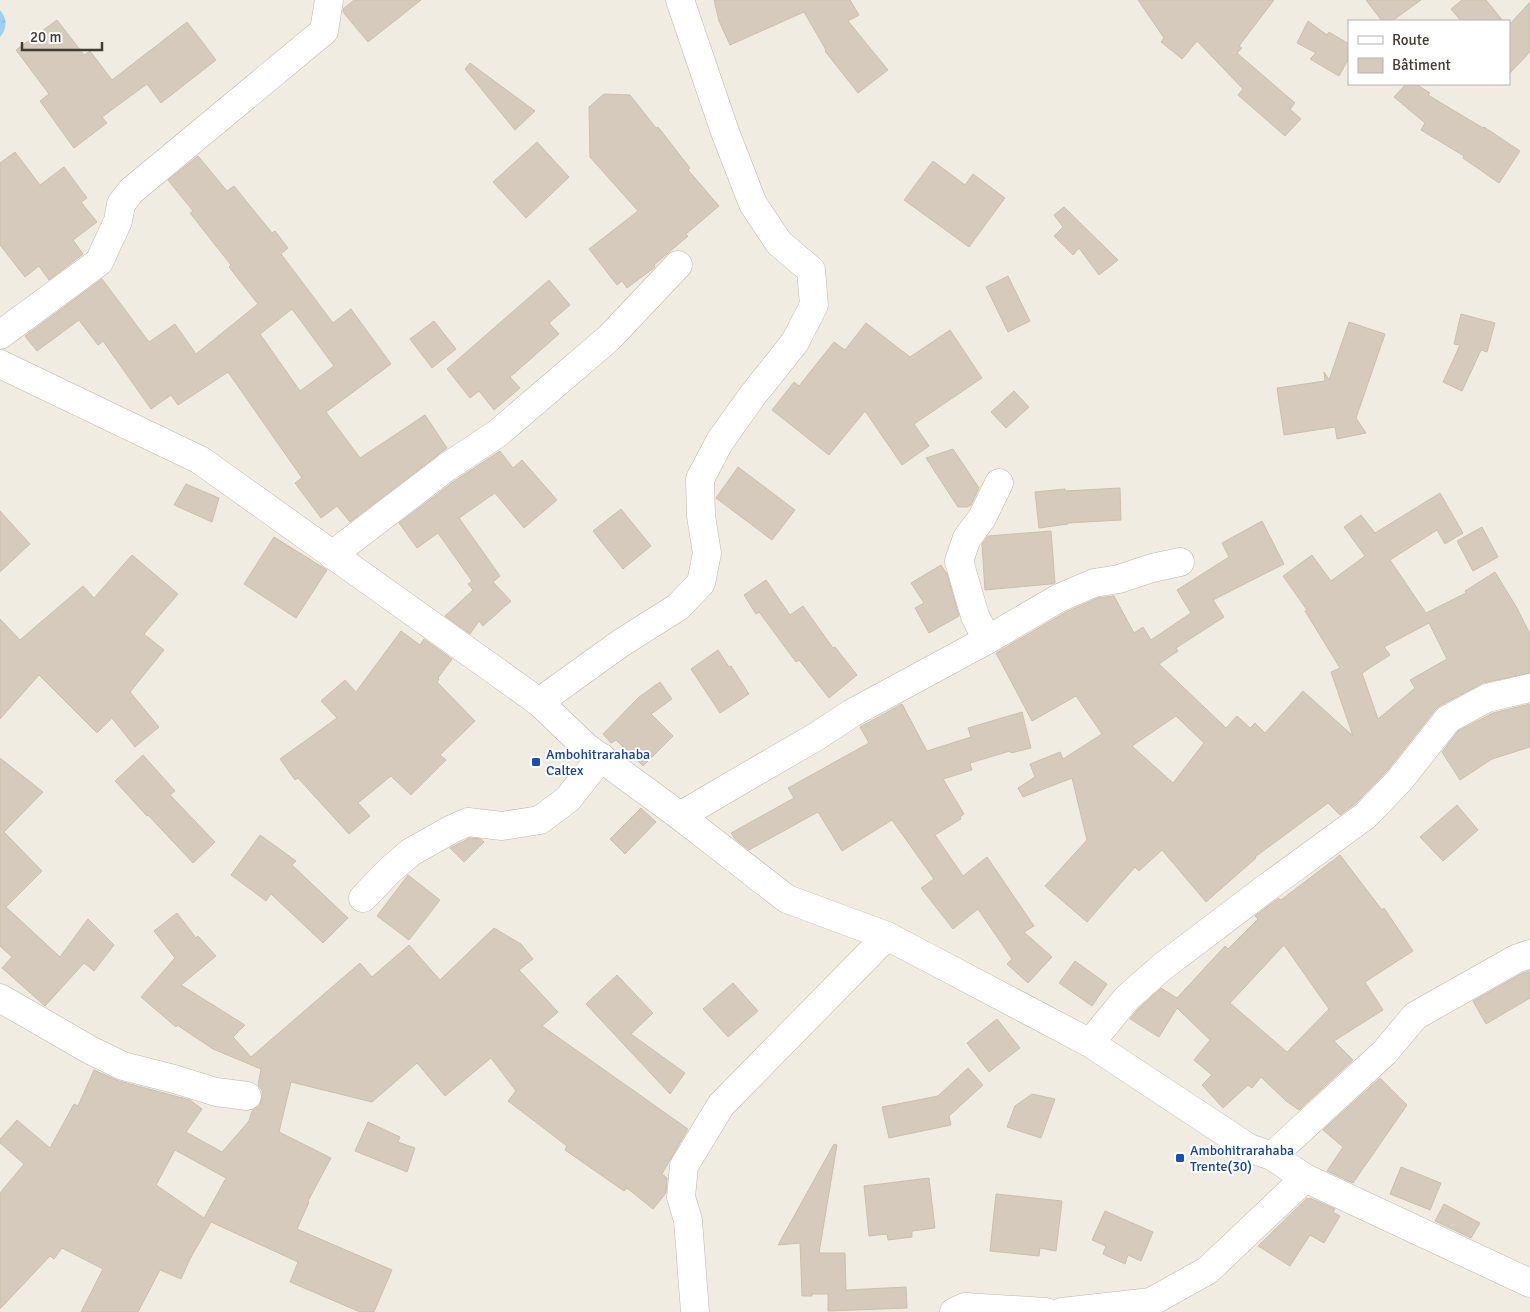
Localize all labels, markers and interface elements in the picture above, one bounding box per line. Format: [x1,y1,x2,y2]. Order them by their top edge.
scale bar [22,20,102,52]
legend [1348,20,1510,85]
text: 20 m [30,28,61,46]
text: Route [1392,31,1429,49]
text: Bâtiment [1392,56,1451,74]
place label: Ambohitrarahaba Caltex [546,746,650,779]
marker: Ambohitrarahaba Caltex [530,756,542,768]
place label: Ambohitrarahaba Trente(30) [1190,1142,1294,1175]
marker: Ambohitrarahaba Trente(30) [1174,1152,1186,1164]

